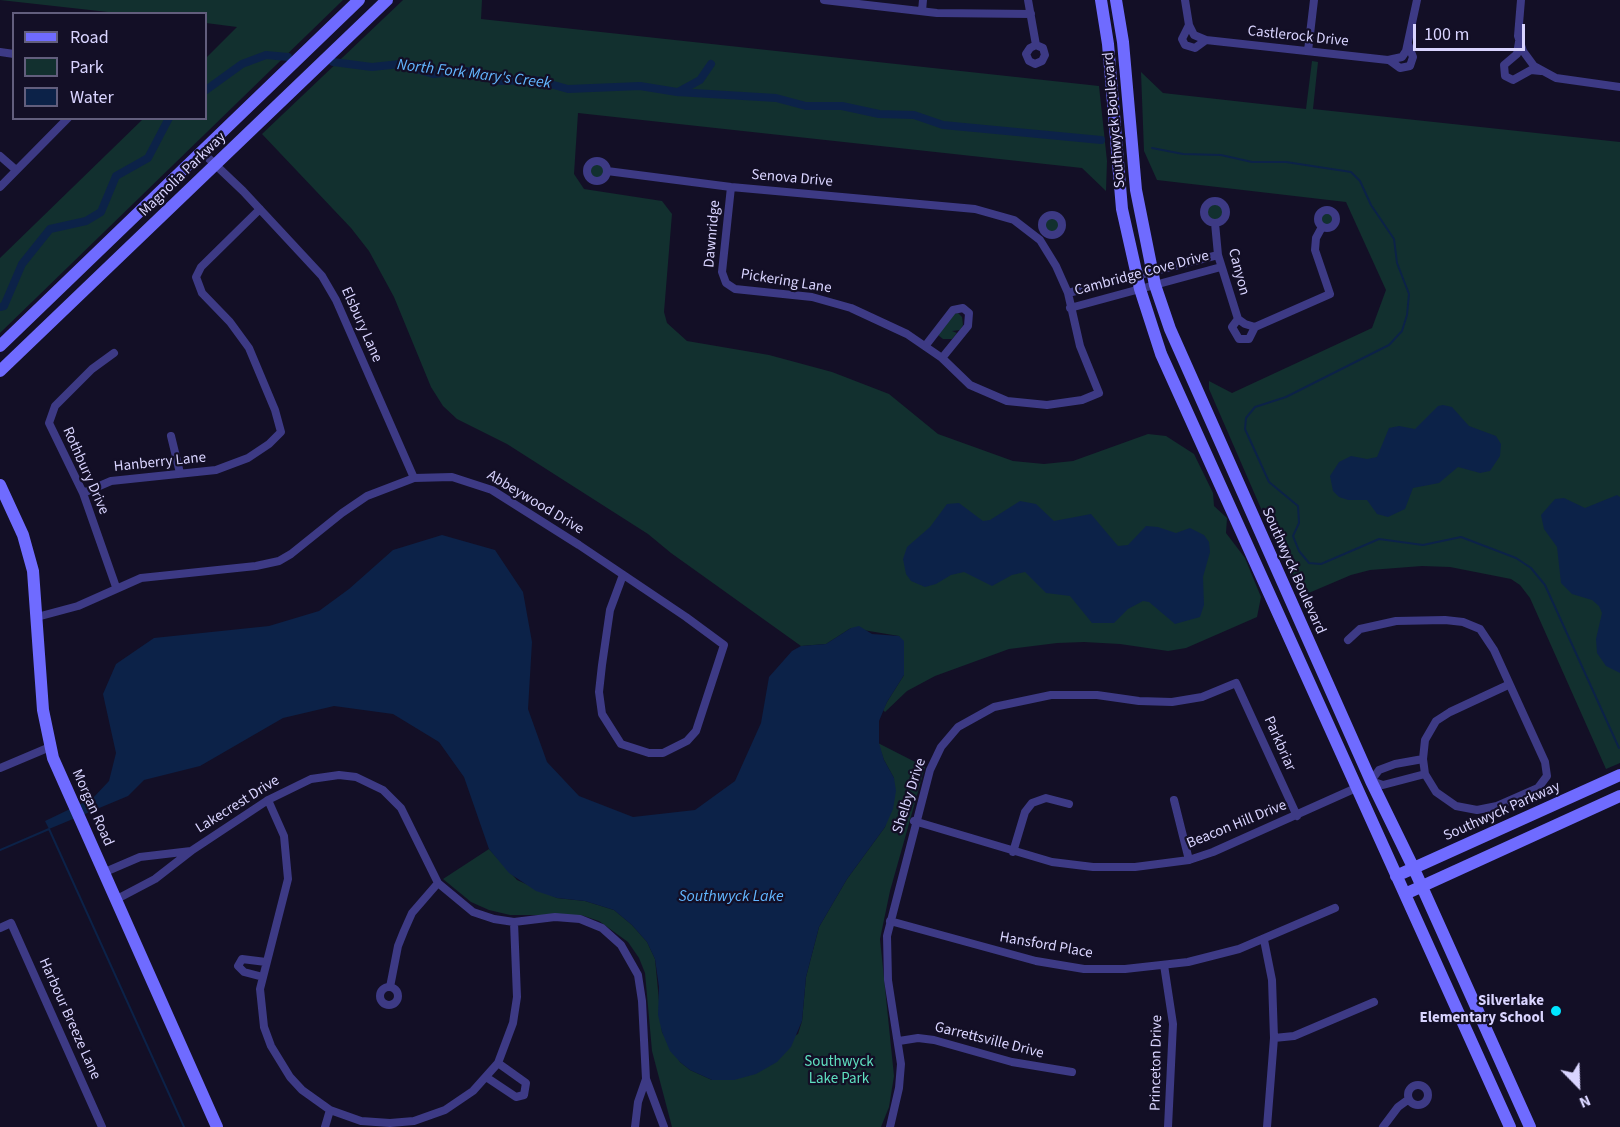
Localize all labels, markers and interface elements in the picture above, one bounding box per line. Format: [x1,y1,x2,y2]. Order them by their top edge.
legend [12,12,207,120]
scale bar [1416,12,1528,50]
text: 100 m [1424,22,1469,47]
street label: Castlerock Drive [1247,23,1349,51]
text: Road [70,25,109,50]
street label: Southwyck Boulevard [1100,51,1130,189]
text: Park [70,55,104,80]
water label: North Fork Mary's Creek [396,56,552,94]
text: Water [70,85,114,110]
street label: Magnolia Parkway [136,129,230,221]
street label: Senova Drive [751,166,833,192]
street label: Dawnridge [701,199,725,269]
street label: Cambridge Cove Drive [1073,247,1211,301]
street label: Canyon [1223,247,1253,297]
street label: Pickering Lane [739,266,833,298]
street label: Elsbury Lane [336,285,386,365]
street label: Rothbury Drive [58,424,112,518]
street label: Hanberry Lane [113,449,207,477]
street label: Abbeywood Drive [483,467,587,539]
street label: Southwyck Boulevard [1257,505,1329,637]
street label: Parkbriar [1259,714,1299,774]
street label: Shelby Drive [889,756,931,836]
street label: Morgan Road [67,767,117,849]
street label: Lakecrest Drive [193,772,283,838]
street label: Southwyck Parkway [1441,778,1563,846]
street label: Beacon Hill Drive [1184,797,1290,853]
water label: Southwyck Lake [678,887,784,907]
street label: Hansford Place [998,929,1094,963]
street label: Harbour Breeze Lane [34,955,104,1083]
place label: Silverlake Elementary School [1419,993,1544,1028]
marker: Silverlake Elementary School [1549,1004,1563,1018]
street label: Princeton Drive [1147,1015,1167,1111]
street label: Garrettsville Drive [933,1019,1045,1063]
park label: Southwyck Lake Park [804,1054,874,1089]
north arrow [1548,1055,1608,1115]
text: N [1576,1089,1594,1114]

